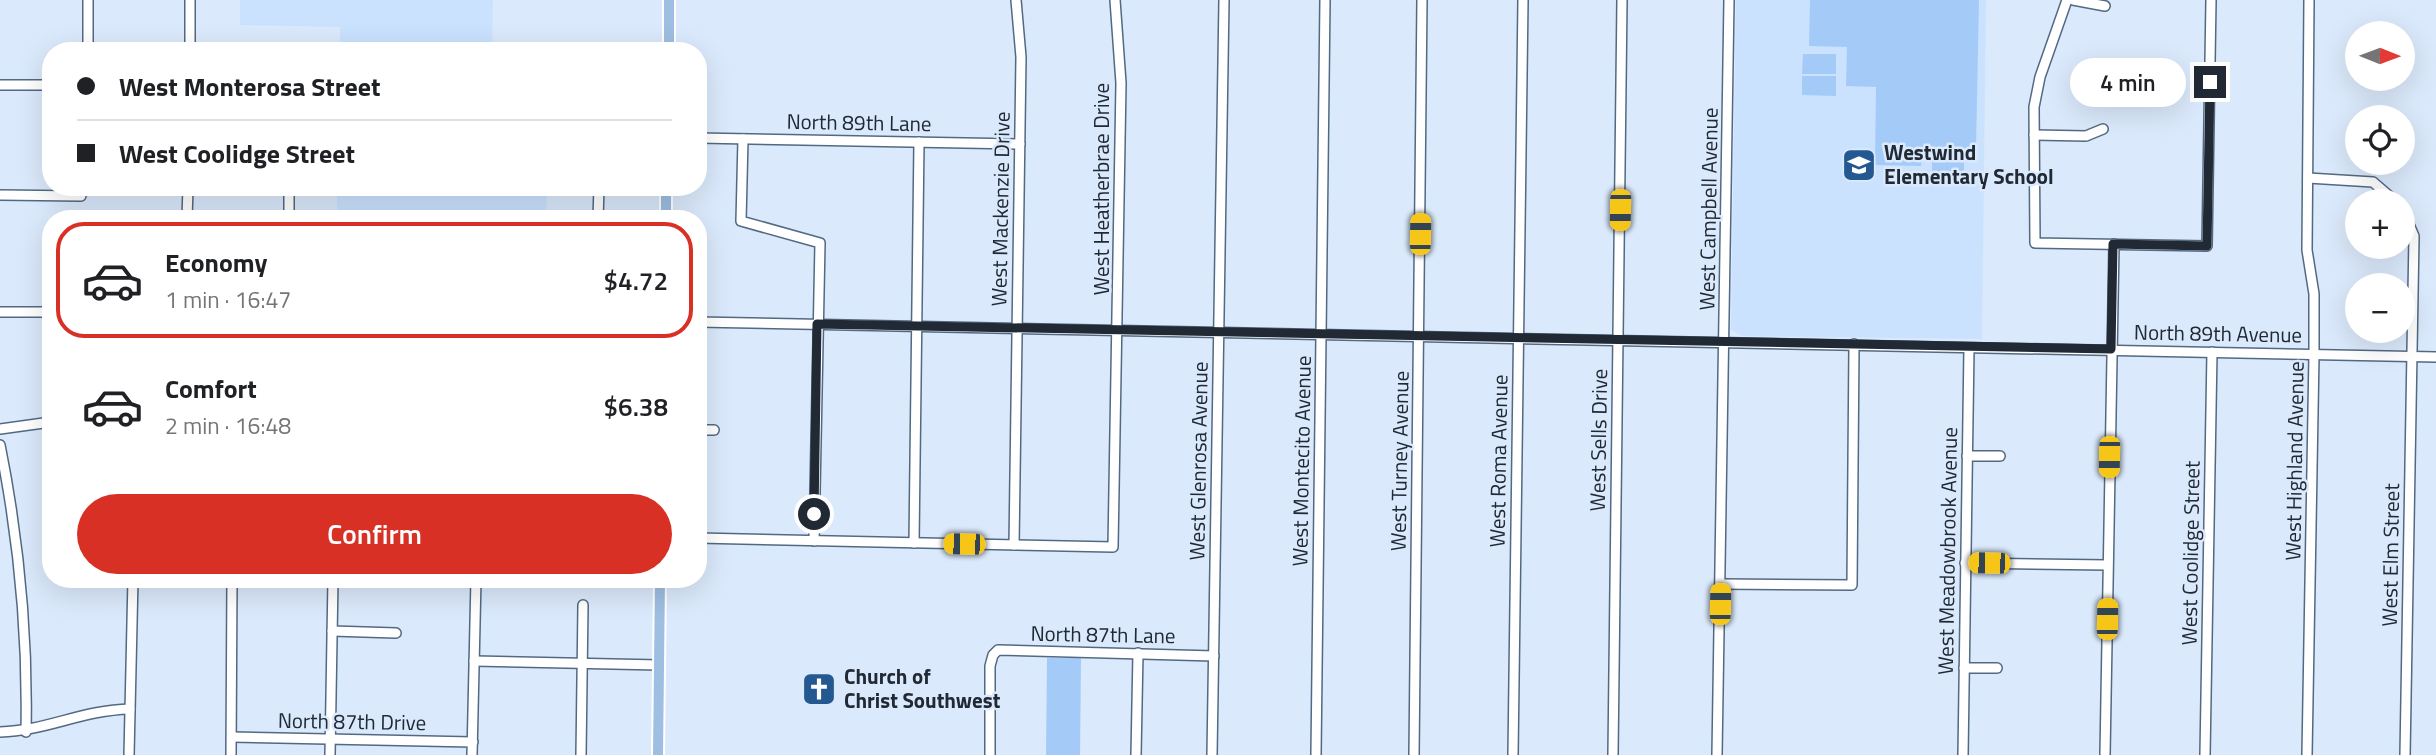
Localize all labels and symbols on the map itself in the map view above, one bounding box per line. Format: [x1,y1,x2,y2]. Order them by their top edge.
north arrow [2345,21,2415,91]
callout: 4 min [2070,57,2186,106]
route end [2194,66,2226,98]
street label: West Heatherbrae Drive [1085,83,1117,295]
street label: North 89th Lane [786,105,932,139]
street label: West Campbell Avenue [1690,107,1726,311]
street label: West Mackenzie Drive [982,111,1018,307]
place label: Westwind Elementary School [1884,136,2054,192]
school or university icon: Westwind Elementary School [1840,146,1878,184]
car [1610,189,1631,231]
car [1410,213,1431,255]
street label: North 89th Avenue [2134,316,2302,350]
street label: West Montecito Avenue [1283,355,1319,567]
street label: West Glenrosa Avenue [1180,361,1216,561]
street label: West Highland Avenue [2276,361,2312,561]
street label: West Sells Drive [1581,368,1615,512]
street label: West Turney Avenue [1381,371,1417,551]
street label: West Roma Avenue [1480,374,1516,548]
street label: West Meadowbrook Avenue [1929,427,1965,675]
car [2099,436,2120,478]
street label: West Coolidge Street [2172,460,2208,646]
street label: West Elm Street [2373,482,2407,627]
route start [798,498,830,530]
car [943,533,986,555]
car [1968,552,2011,574]
car [1710,583,1731,625]
car [2097,598,2118,640]
street label: North 87th Lane [1030,617,1176,651]
place label: Church of Christ Southwest [844,660,1001,716]
church icon: Church of Christ Southwest [800,670,838,708]
street label: North 87th Drive [278,704,427,738]

